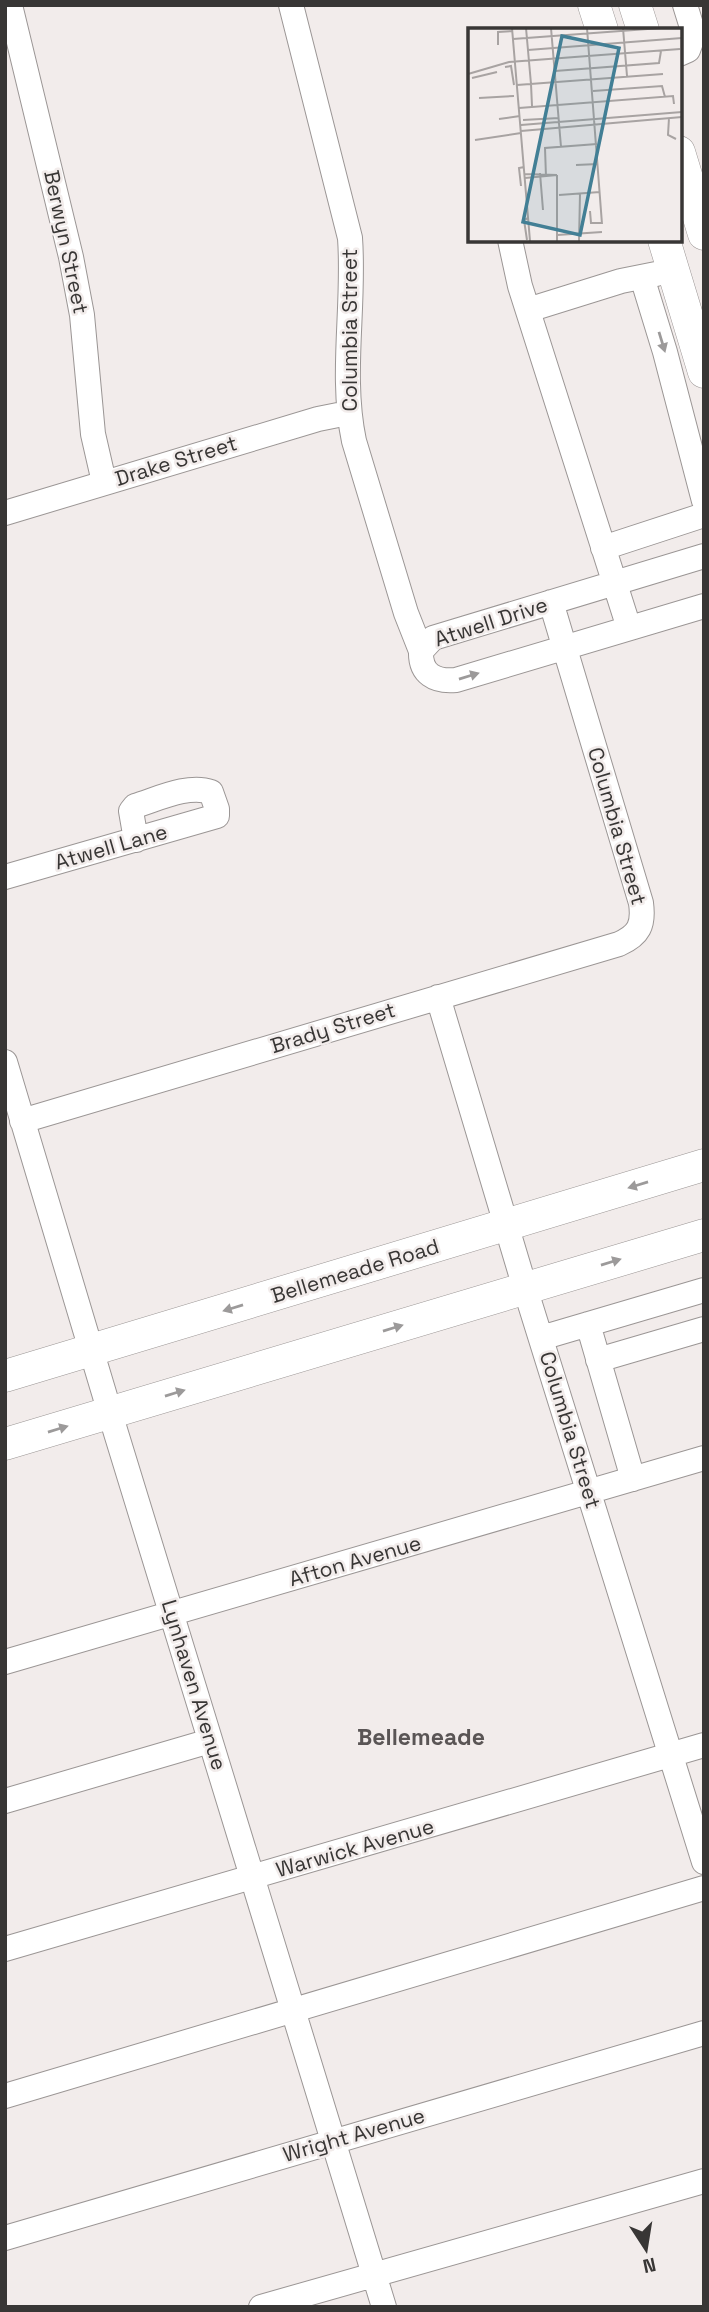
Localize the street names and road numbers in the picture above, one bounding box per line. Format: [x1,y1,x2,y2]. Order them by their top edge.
street label: Berwyn Street [38,168,95,316]
street label: Columbia Street [336,249,363,411]
street label: Drake Street [112,429,240,492]
street label: Atwell Drive [431,591,551,653]
street label: Columbia Street [582,744,653,908]
street label: Atwell Lane [51,818,170,875]
street label: Brady Street [267,996,399,1059]
street label: Bellemeade Road [268,1232,442,1309]
street label: Columbia Street [534,1348,607,1512]
street label: Afton Avenue [286,1529,424,1592]
street label: Lynhaven Avenue [156,1596,233,1773]
street label: Warwick Avenue [273,1812,437,1883]
street label: Wright Avenue [280,2101,428,2168]

